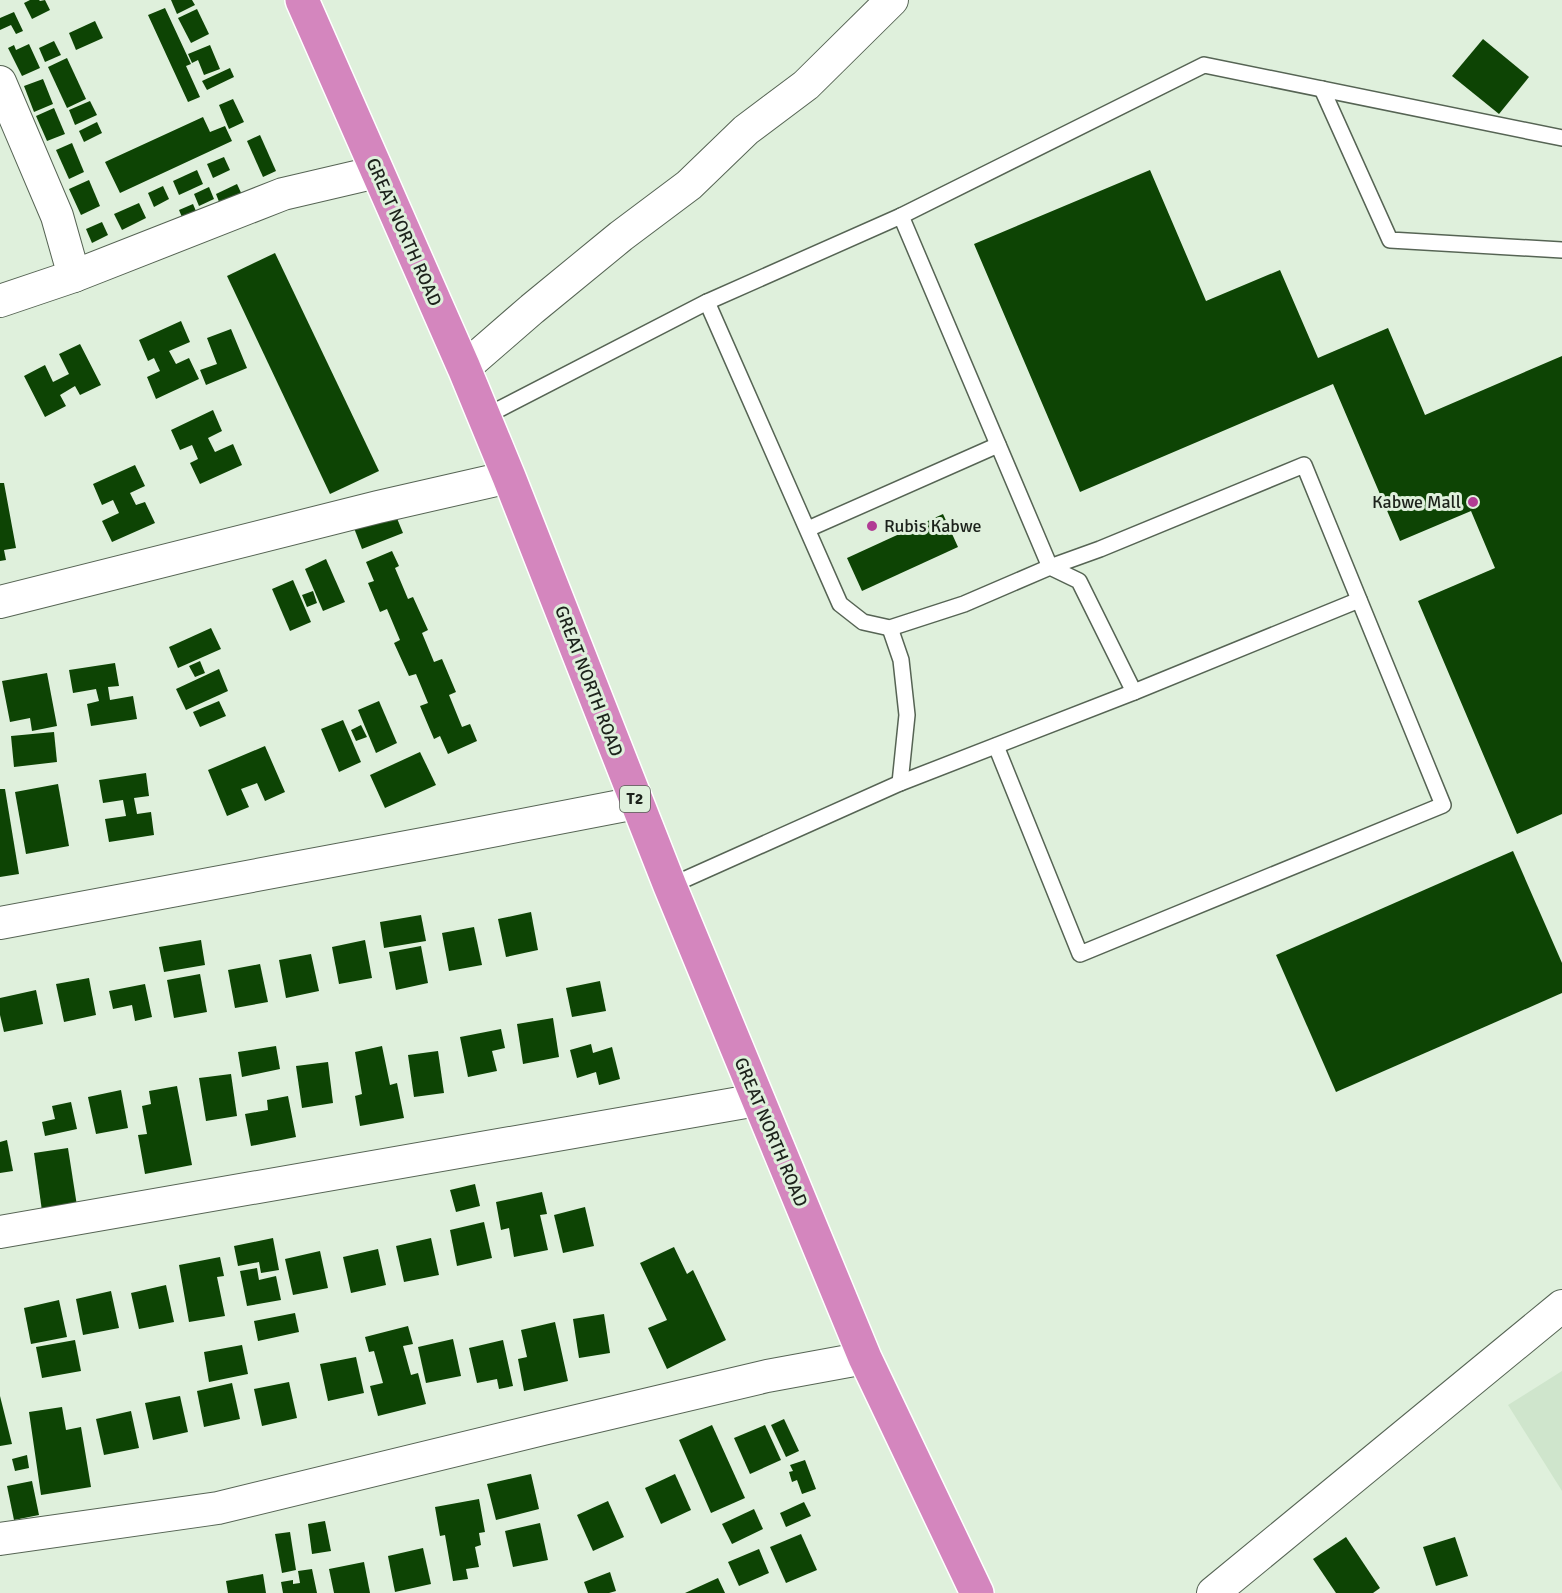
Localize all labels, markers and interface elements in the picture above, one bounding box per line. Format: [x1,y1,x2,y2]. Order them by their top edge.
street label: GREAT NORTH ROAD [361,155,447,309]
place label: Kabwe Mall [1372,491,1461,513]
marker: Kabwe Mall [1466,495,1480,509]
place label: Rubis Kabwe [884,515,982,537]
marker: Rubis Kabwe [865,519,879,533]
street label: GREAT NORTH ROAD [550,602,628,760]
road number: T2 [620,786,650,812]
street label: GREAT NORTH ROAD [730,1054,812,1210]

